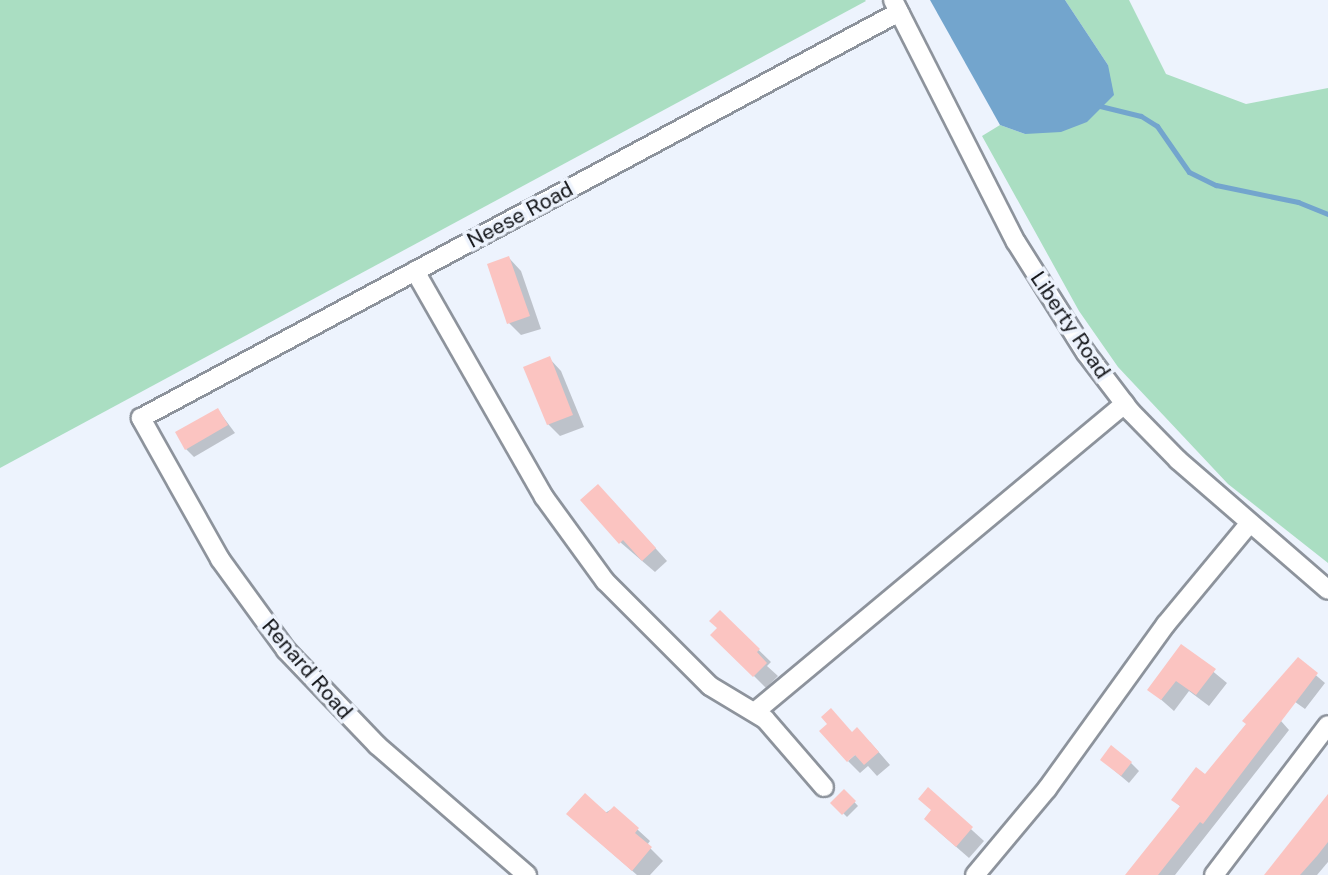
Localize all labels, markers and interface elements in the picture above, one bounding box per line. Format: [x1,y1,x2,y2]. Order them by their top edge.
street label: Neese Road [463,176,577,254]
street label: Liberty Road [1025,267,1115,383]
street label: Renard Road [257,614,357,724]

